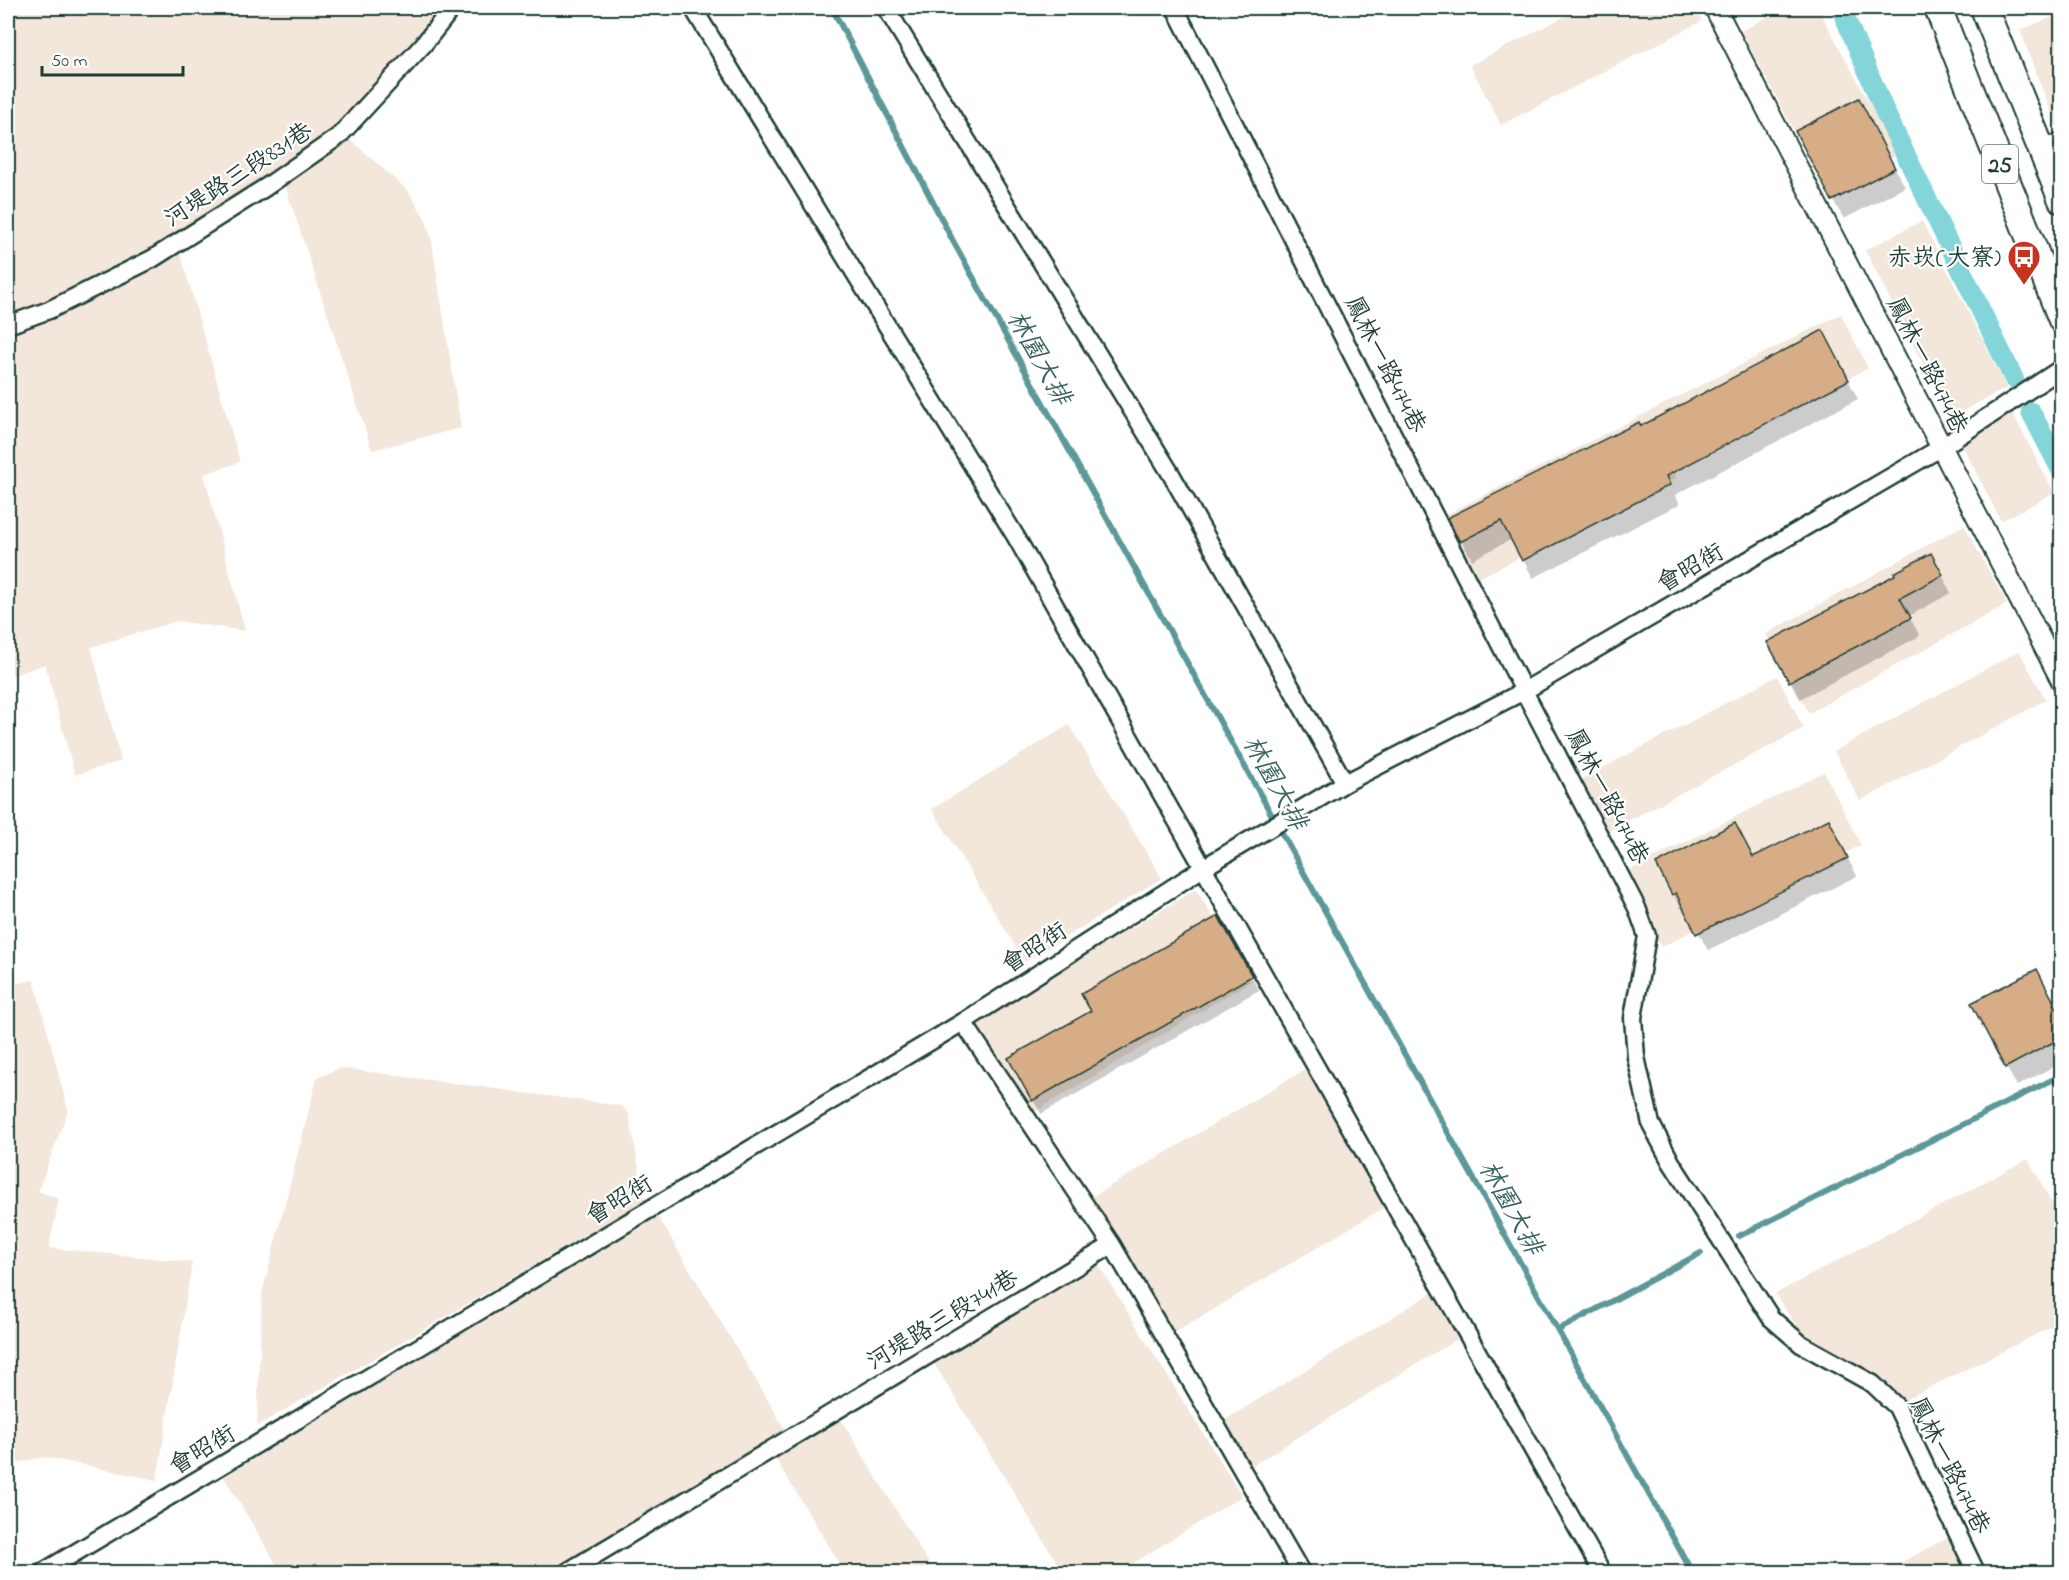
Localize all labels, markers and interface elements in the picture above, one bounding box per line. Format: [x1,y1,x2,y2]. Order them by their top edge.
scale bar [42,39,183,77]
text: 50 m [51,49,88,75]
street label: 河堤路三段831巷 [158,115,320,237]
road number: 25 [1982,145,2018,183]
bus stop icon: 赤崁(大寮) [2006,239,2042,286]
place label: 赤崁(大寮) [1888,242,2001,277]
street label: 鳳林一路474巷 [1334,291,1433,440]
street label: 鳳林一路474巷 [1876,292,1975,441]
water label: 林園大排 [996,304,1080,415]
street label: 會昭街 [1651,536,1731,602]
street label: 鳳林一路474巷 [1555,723,1656,871]
water label: 林園大排 [1232,729,1316,840]
street label: 會昭街 [996,915,1075,983]
water label: 林園大排 [1468,1154,1552,1265]
street label: 會昭街 [580,1168,660,1235]
street label: 河堤路三段741巷 [861,1262,1026,1380]
street label: 鳳林一路474巷 [1898,1392,1997,1541]
street label: 會昭街 [163,1418,243,1485]

